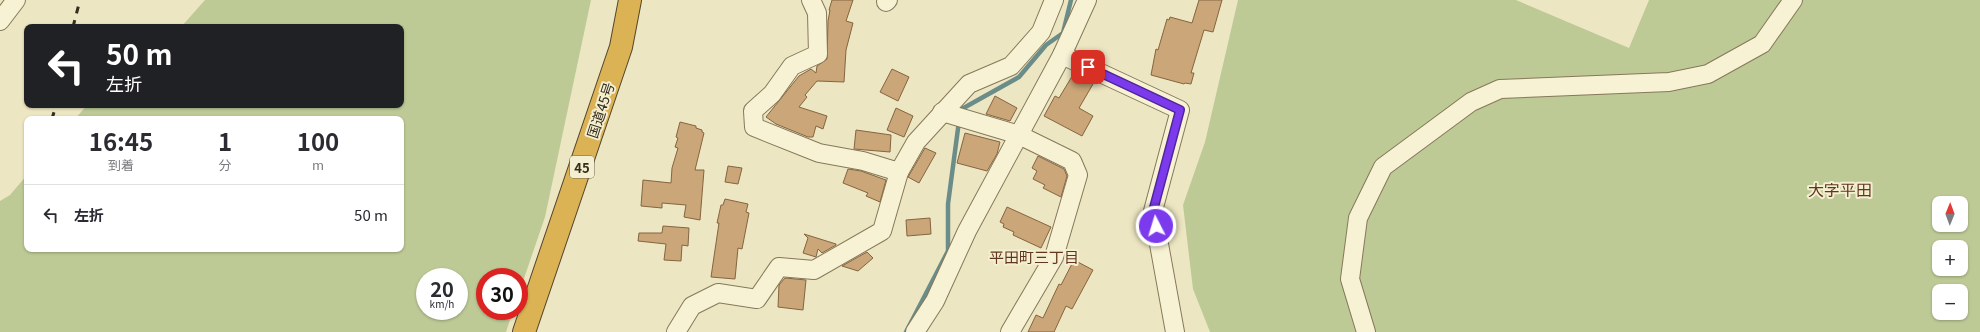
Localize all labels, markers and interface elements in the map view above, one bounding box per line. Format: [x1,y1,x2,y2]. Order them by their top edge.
text: 50 m [106,33,172,73]
icon: left [40,40,92,92]
pin [1071,50,1105,84]
icon: arrive [1077,56,1099,78]
text: 左折 [106,70,142,96]
street label: 国道45号 [582,80,618,140]
text: 16:45 [89,123,153,158]
text: 1 [218,123,232,158]
text: 100 [297,123,339,158]
text: 到着 [108,155,134,174]
text: 分 [218,155,231,174]
text: m [312,155,324,174]
road number: 45 [570,156,594,178]
district label: 大字平田 [1808,177,1872,201]
north arrow [1932,196,1968,232]
map controls [1932,196,1968,320]
icon: left [40,204,62,226]
text: 左折 [74,204,104,225]
text: 50 m [354,204,388,225]
position arrow [1135,205,1177,247]
button: + [1932,240,1968,276]
district label: 平田町三丁目 [989,246,1079,267]
speed limit sign: 30 [476,268,528,320]
text: 20 [430,274,454,303]
button: − [1932,284,1968,320]
text: km/h [430,296,454,311]

